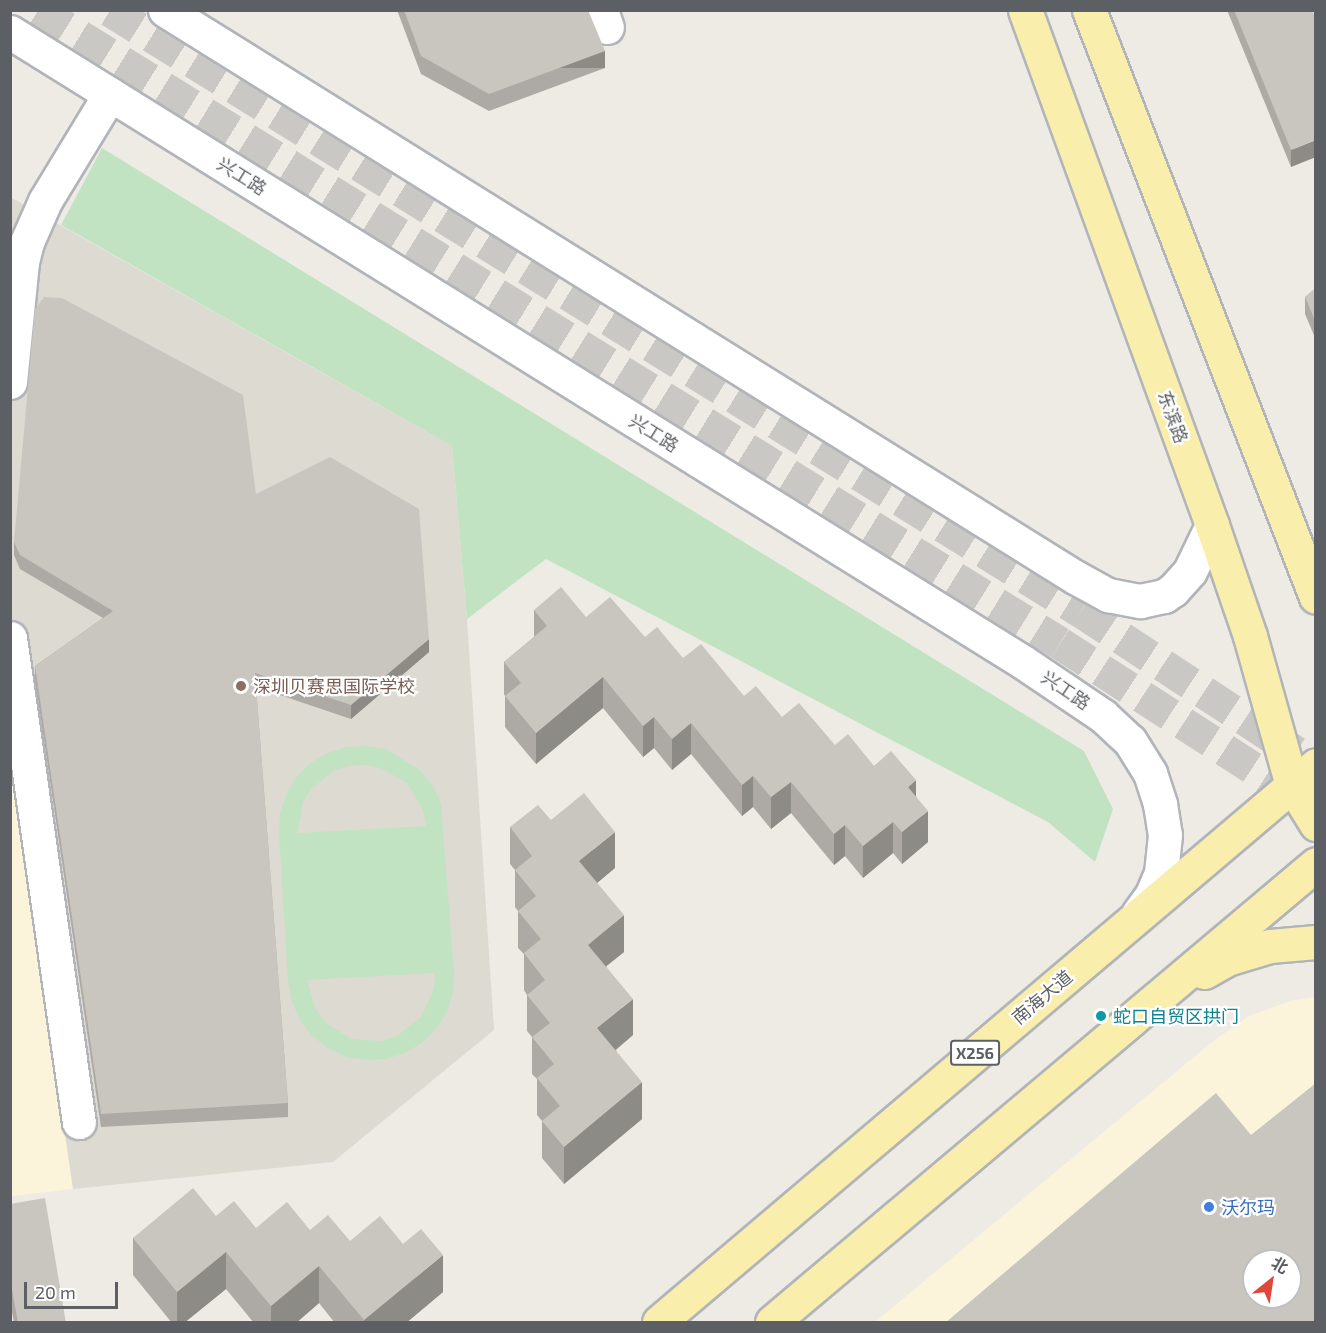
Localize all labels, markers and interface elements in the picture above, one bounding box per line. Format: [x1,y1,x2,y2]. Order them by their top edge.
street label: 兴工路 [213,153,271,199]
street label: 东滨路 [1154,388,1192,446]
street label: 兴工路 [625,410,683,456]
street label: 兴工路 [1038,666,1094,714]
place label: 深圳贝赛思国际学校 [253,675,415,697]
marker: 深圳贝赛思国际学校 [234,679,248,693]
street label: 南海大道 [1007,966,1077,1028]
place label: 蛇口自贸区拱门 [1113,1005,1239,1027]
marker: 蛇口自贸区拱门 [1094,1009,1108,1023]
road number: X256 [950,1040,1000,1066]
place label: 沃尔玛 [1221,1196,1275,1218]
marker: 沃尔玛 [1202,1200,1216,1214]
north arrow [1242,1249,1302,1309]
text: 北 [1269,1252,1292,1277]
scale bar [27,1270,122,1308]
text: 20 m [35,1281,76,1303]

